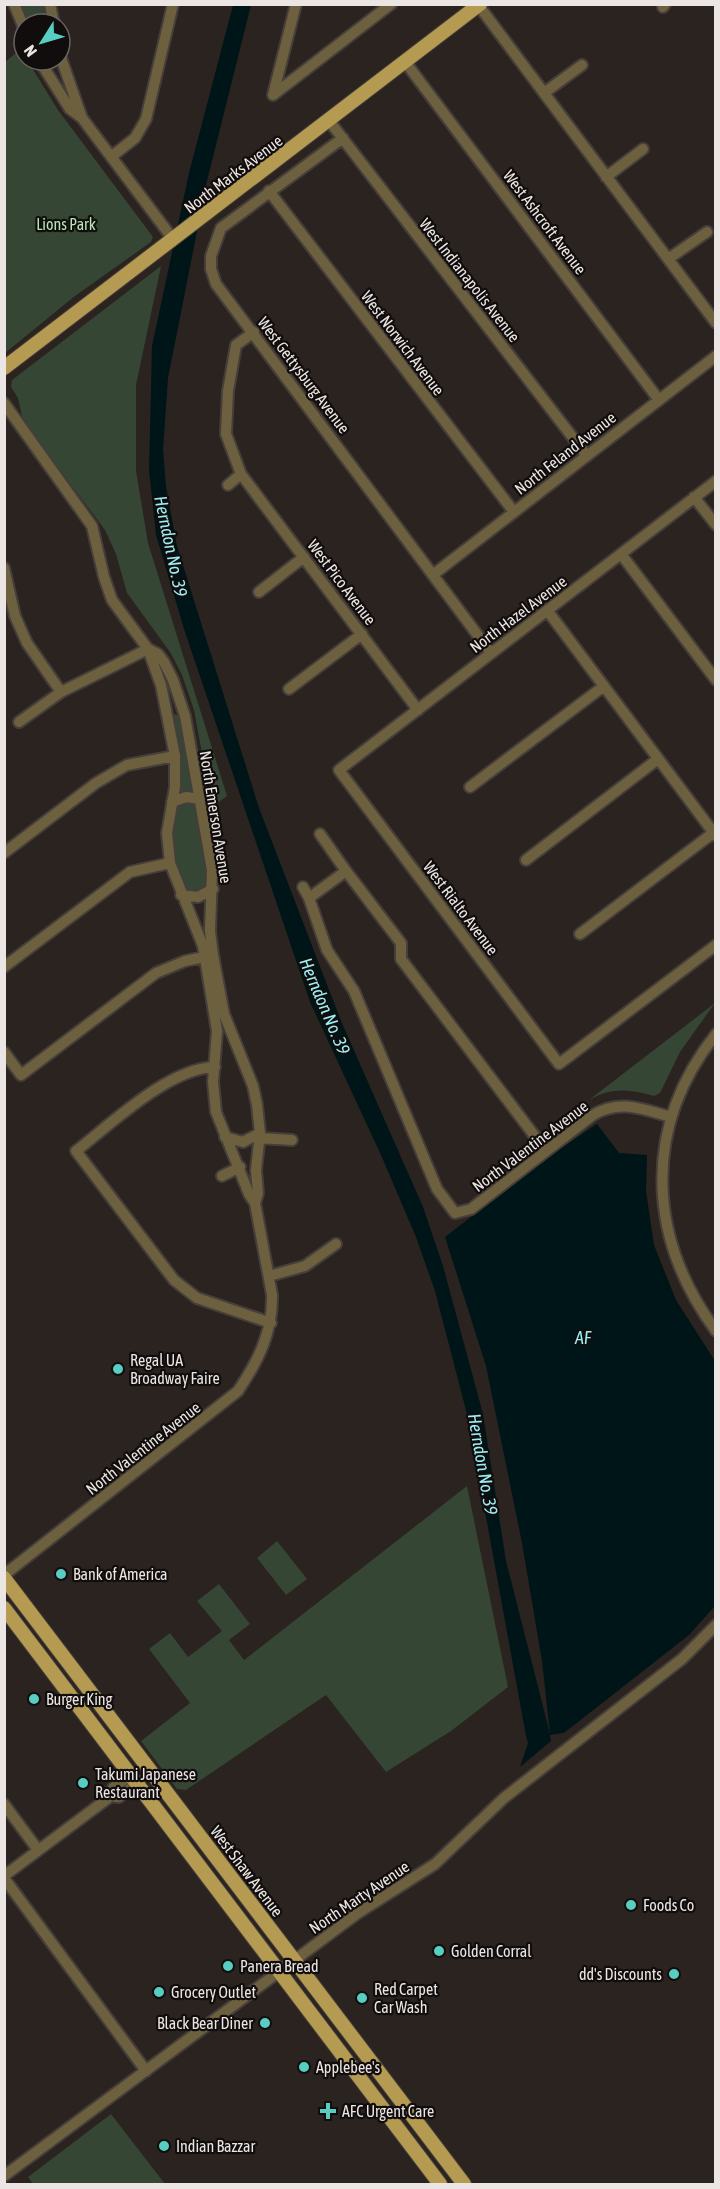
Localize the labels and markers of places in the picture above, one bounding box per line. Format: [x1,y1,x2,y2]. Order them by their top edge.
place label: Regal UA Broadway Faire [130,1351,220,1388]
marker: Regal UA Broadway Faire [111,1362,125,1376]
place label: Bank of America [73,1565,168,1583]
marker: Bank of America [54,1567,68,1581]
place label: Burger King [46,1690,113,1709]
marker: Burger King [27,1692,41,1706]
place label: Takumi Japanese Restaurant [95,1765,196,1801]
marker: Takumi Japanese Restaurant [76,1776,90,1790]
place label: Foods Co [643,1896,694,1914]
marker: Foods Co [624,1898,638,1912]
place label: Golden Corral [451,1942,532,1960]
marker: Golden Corral [432,1944,446,1958]
place label: Panera Bread [240,1957,319,1975]
marker: Panera Bread [221,1959,235,1973]
place label: dd's Discounts [579,1965,662,1983]
marker: dd's Discounts [667,1967,681,1981]
place label: Red Carpet Car Wash [374,1980,438,2016]
place label: Grocery Outlet [171,1983,256,2002]
marker: Grocery Outlet [152,1985,166,1999]
marker: Red Carpet Car Wash [355,1991,369,2005]
place label: Black Bear Diner [157,2014,253,2032]
marker: Black Bear Diner [258,2016,272,2030]
place label: Applebee's [316,2058,381,2077]
marker: Applebee's [297,2060,311,2074]
marker: AFC Urgent Care [319,2102,337,2120]
place label: AFC Urgent Care [342,2102,434,2121]
place label: Indian Bazzar [176,2137,255,2155]
marker: Indian Bazzar [157,2139,171,2153]

